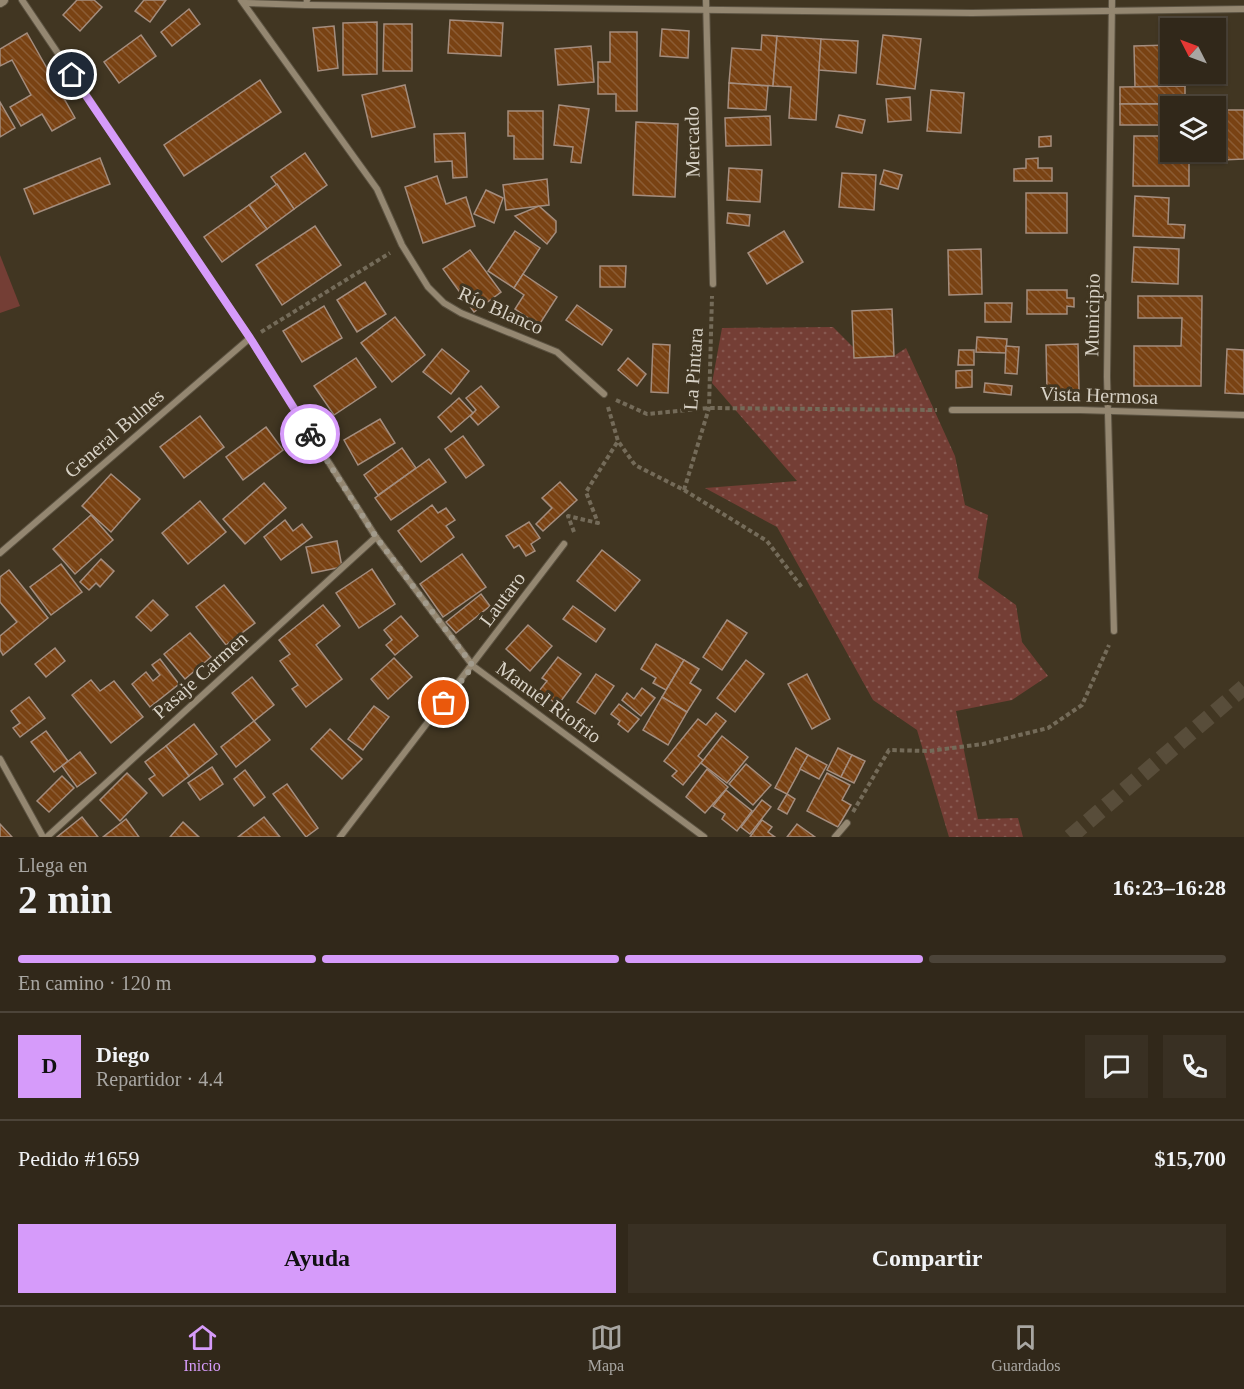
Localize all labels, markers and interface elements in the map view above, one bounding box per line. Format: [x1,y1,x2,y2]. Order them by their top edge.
north arrow [1160,18,1226,84]
map controls [1160,18,1226,162]
pin [46,49,97,100]
icon: home [55,58,88,91]
button: layers [1160,96,1226,162]
street label: Mercado [680,106,704,178]
street label: Municipio [1080,273,1105,357]
street label: Río Blanco [455,282,547,338]
street label: La Pintara [679,327,707,411]
street label: Vista Hermosa [1040,382,1159,408]
street label: General Bulnes [60,384,168,482]
courier [280,404,340,464]
icon: bike [294,418,327,451]
street label: Lautaro [475,568,529,630]
street label: Pasaje Carmen [148,627,252,724]
street label: Manuel Riofrio [492,657,606,747]
pin [418,677,469,728]
icon: bag [427,686,460,719]
text: Llega en [18,854,87,876]
text: 16:23–16:28 [1112,875,1226,900]
text: 2 min [18,878,112,921]
text: En camino · 120 m [18,972,171,994]
button: chat [1085,1035,1148,1098]
button: phone [1163,1035,1226,1098]
text: Diego [96,1042,150,1067]
text: D [42,1053,57,1078]
text: Repartidor · 4.4 [96,1068,223,1090]
text: Pedido #1659 [18,1146,140,1171]
text: $15,700 [1155,1146,1226,1171]
button: Ayuda [18,1224,616,1293]
button: Compartir [628,1224,1226,1293]
tab: Inicio [183,1321,221,1375]
tab: Mapa [588,1321,624,1375]
tab: Guardados [991,1321,1061,1375]

